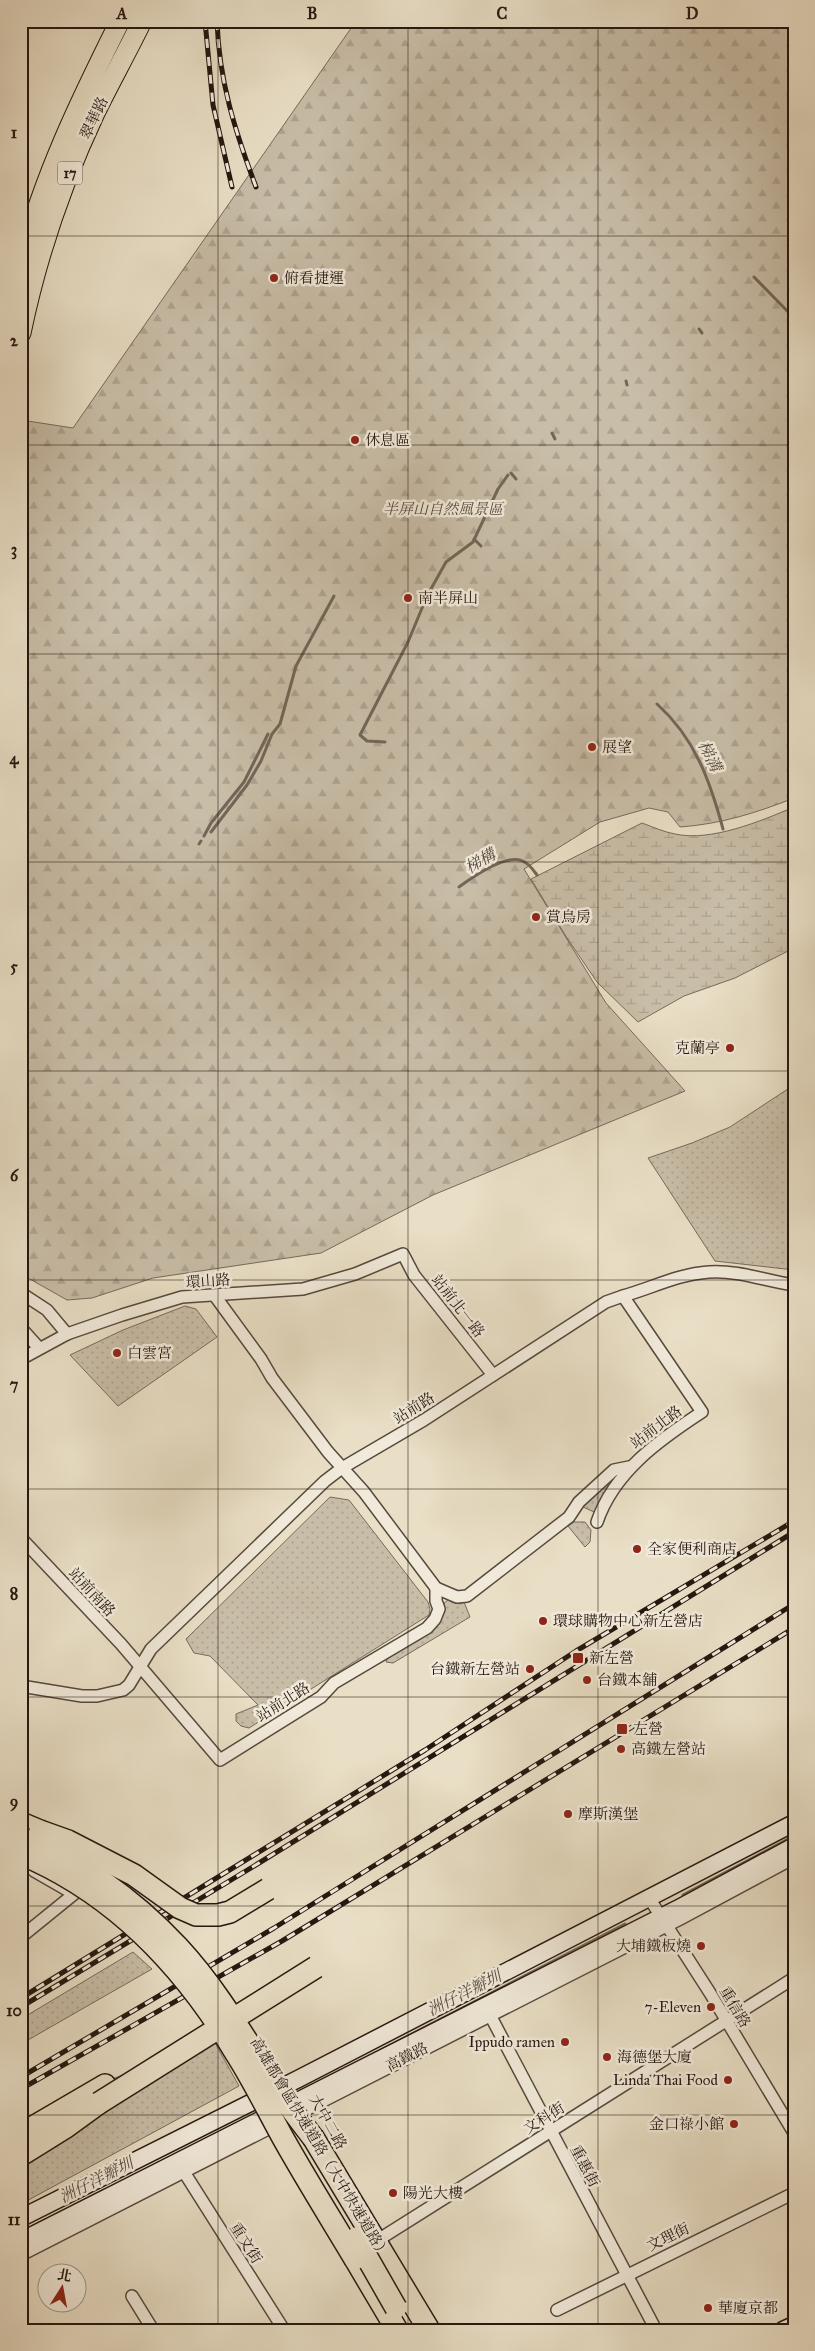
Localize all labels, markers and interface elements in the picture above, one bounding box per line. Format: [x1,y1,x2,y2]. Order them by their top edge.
text: A [116,4,128,23]
text: B [307,4,317,23]
text: C [497,4,508,23]
text: D [686,4,699,23]
street label: 翠華路 [76,94,112,142]
text: 1 [11,123,18,142]
road number: 17 [58,162,82,184]
place label: 俯看捷運 [284,269,344,287]
marker: 俯看捷運 [268,272,280,284]
text: 2 [10,331,19,350]
place label: 休息區 [365,431,410,449]
marker: 休息區 [349,434,361,446]
park label: 半屏山自然風景區 [383,500,505,518]
text: 3 [11,540,17,560]
place label: 南半屏山 [418,589,478,607]
marker: 南半屏山 [402,592,414,604]
water label: 梯溝 [694,737,727,777]
place label: 展望 [602,738,632,756]
marker: 展望 [586,741,598,753]
text: 4 [10,749,20,769]
water label: 梯構 [461,843,501,877]
place label: 賞鳥房 [546,908,591,926]
marker: 賞鳥房 [530,911,542,923]
text: 5 [10,957,18,976]
place label: 克蘭亭 [675,1039,720,1057]
marker: 克蘭亭 [724,1042,736,1054]
text: 6 [10,1166,19,1185]
street label: 環山路 [185,1270,231,1292]
street label: 站前北一路 [428,1271,488,1341]
place label: 白雲宮 [127,1344,172,1362]
marker: 白雲宮 [111,1347,123,1359]
text: 7 [10,1375,19,1394]
street label: 站前路 [390,1388,438,1428]
street label: 站前北路 [627,1402,685,1452]
place label: 全家便利商店 [647,1540,737,1558]
marker: 全家便利商店 [631,1543,643,1555]
street label: 站前南路 [65,1564,119,1620]
text: 8 [10,1584,18,1603]
place label: 環球購物中心新左營店 [553,1612,703,1630]
marker: 環球購物中心新左營店 [537,1615,549,1627]
place label: 新左營 [589,1649,634,1667]
marker: 新左營 [571,1651,585,1665]
place label: 台鐵新左營站 [430,1660,520,1678]
marker: 台鐵新左營站 [524,1663,536,1675]
place label: 台鐵本舖 [597,1671,657,1689]
marker: 台鐵本舖 [581,1674,593,1686]
street label: 站前北路 [253,1678,313,1726]
place label: 左營 [633,1720,663,1738]
marker: 左營 [615,1722,629,1736]
place label: 高鐵左營站 [631,1740,706,1758]
marker: 高鐵左營站 [615,1743,627,1755]
text: 9 [10,1792,18,1812]
place label: 摩斯漢堡 [578,1805,638,1823]
marker: 摩斯漢堡 [562,1808,574,1820]
place label: 大埔鐵板燒 [616,1937,691,1955]
marker: 大埔鐵板燒 [695,1940,707,1952]
water label: 洲仔洋瓣圳 [424,1965,507,2020]
street label: 重信路 [716,1983,754,2031]
place label: 7-Eleven [645,1998,701,2016]
text: 10 [6,2001,22,2020]
marker: 7-Eleven [705,2001,717,2013]
place label: Ippudo ramen [468,2033,555,2051]
street label: 高雄都會區快速道路（大中快速道路） [247,2034,393,2262]
marker: Ippudo ramen [559,2036,571,2048]
street label: 高鐵路 [383,2039,431,2075]
place label: 海德堡大廈 [617,2048,692,2066]
marker: 海德堡大廈 [601,2051,613,2063]
place label: Linda Thai Food [613,2071,718,2089]
marker: Linda Thai Food [722,2074,734,2086]
street label: 大中二路 [306,2091,350,2153]
street label: 文科街 [520,2098,568,2138]
place label: 金口祿小館 [649,2115,724,2133]
marker: 金口祿小館 [728,2118,740,2130]
street label: 重惠街 [566,2142,604,2190]
water label: 洲仔洋瓣圳 [56,2152,139,2207]
place label: 陽光大樓 [403,2184,463,2202]
marker: 陽光大樓 [387,2187,399,2199]
text: 11 [8,2210,21,2229]
street label: 重文街 [226,2219,266,2267]
street label: 文理街 [644,2219,692,2255]
north arrow [38,2264,88,2314]
text: 北 [56,2266,73,2285]
place label: 華廈京都 [718,2299,778,2317]
marker: 華廈京都 [702,2302,714,2314]

